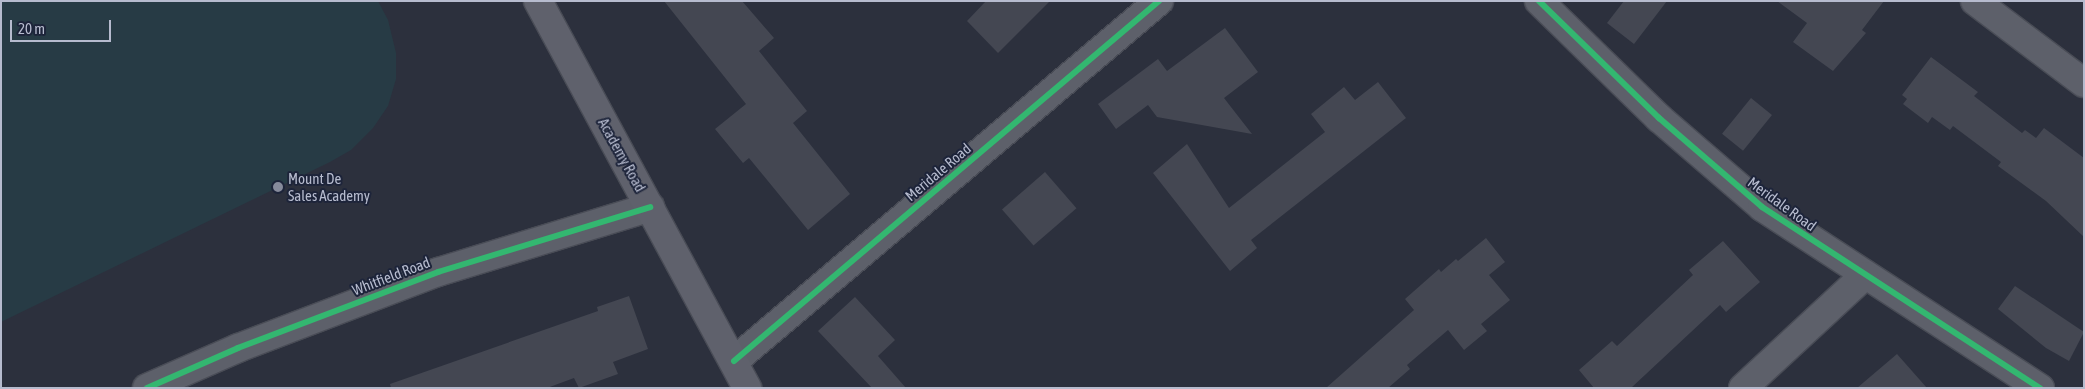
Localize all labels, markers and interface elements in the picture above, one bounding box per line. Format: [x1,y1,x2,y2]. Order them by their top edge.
scale bar [12,10,114,42]
text: 20 m [18,20,45,37]
street label: Academy Road [594,115,650,195]
street label: Meridale Road [902,139,974,205]
place label: Mount De Sales Academy [288,169,370,204]
street label: Meridale Road [1744,173,1820,235]
marker: Mount De Sales Academy [272,181,284,193]
street label: Whitfield Road [350,253,432,299]

